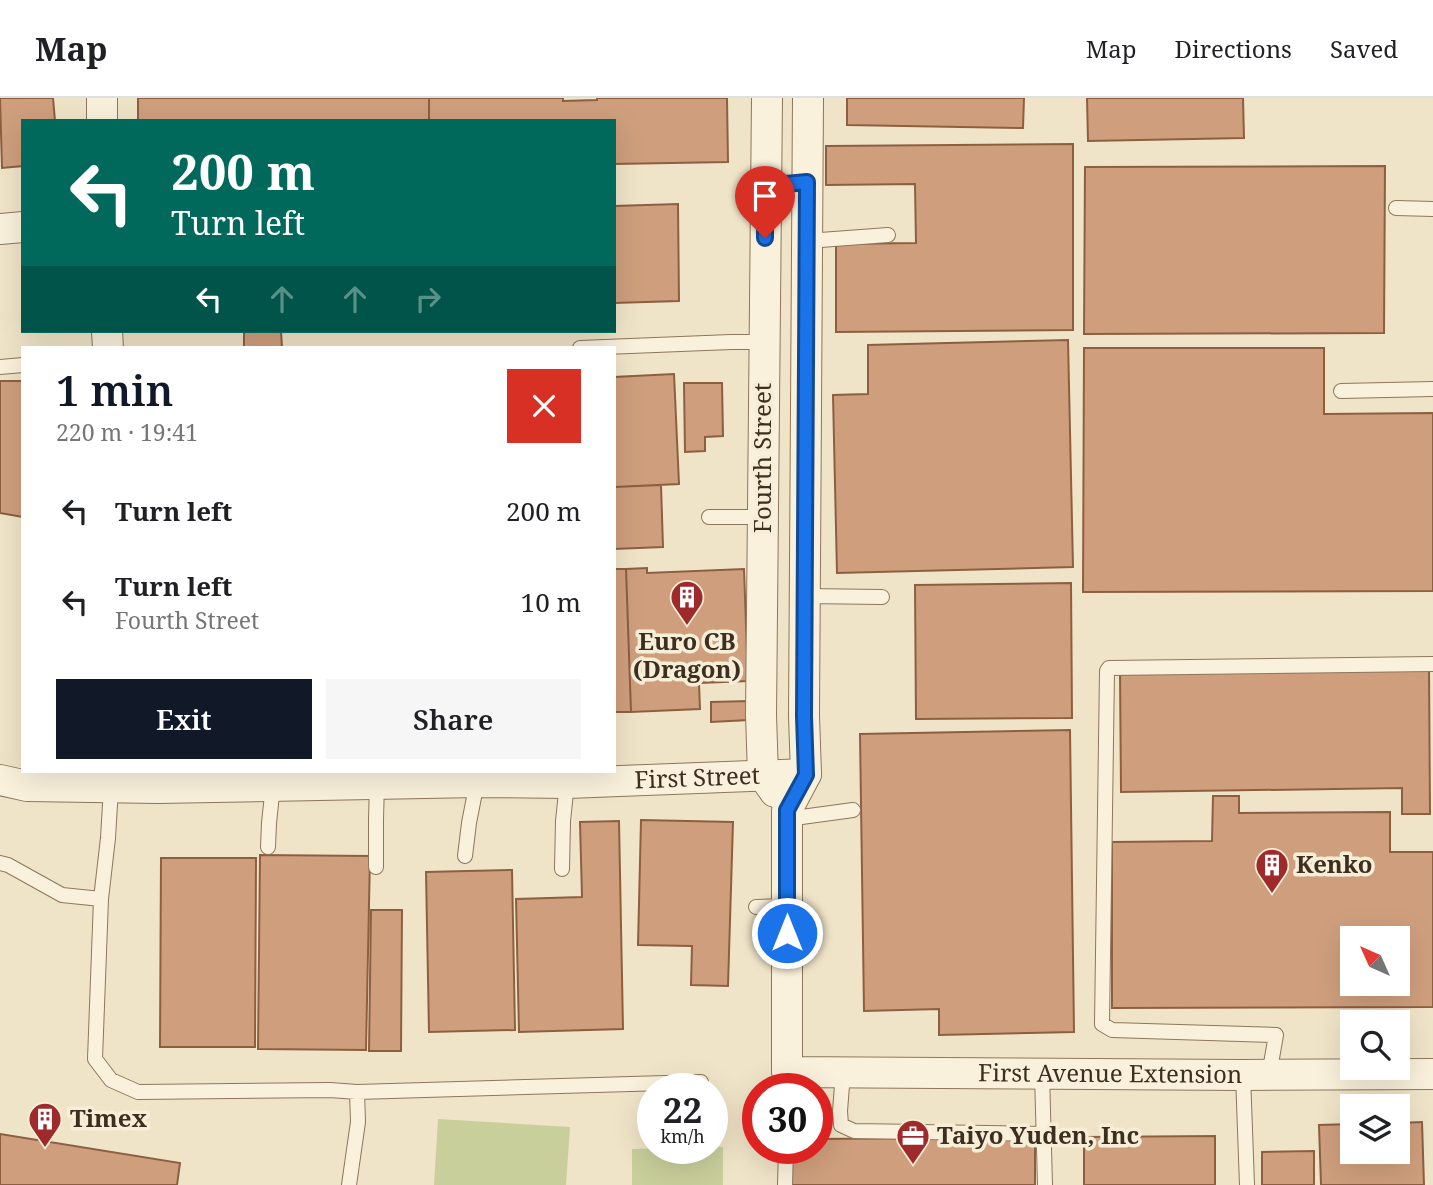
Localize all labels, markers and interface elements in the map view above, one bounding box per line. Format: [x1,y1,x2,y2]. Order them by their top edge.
text: Map [35,26,108,71]
text: Map [1086,32,1137,65]
text: Directions [1175,32,1292,65]
text: Saved [1330,32,1398,65]
text: 200 m [171,138,315,204]
icon: left [56,147,147,238]
pin [735,166,795,238]
icon: arrive [746,177,784,215]
text: Turn left [171,201,305,244]
icon: left [190,280,228,318]
icon: ahead [263,280,301,318]
icon: ahead [336,280,374,318]
icon: right [409,280,447,318]
text: 1 min [56,361,173,418]
button: close [507,369,581,443]
street label: Fourth Street [745,383,778,533]
text: 220 m · 19:41 [56,416,198,448]
icon: left [56,492,94,530]
text: Turn left [115,493,232,529]
text: 200 m [506,493,581,529]
text: Turn left [115,568,232,604]
building icon: Euro CB (Dragon) [668,578,706,627]
icon: left [56,583,94,621]
text: 10 m [521,584,581,620]
text: Fourth Street [115,604,259,636]
place label: Euro CB (Dragon) [633,624,741,685]
button: Exit [56,679,312,759]
button: Share [326,679,581,759]
street label: First Street [634,758,761,795]
building icon: Kenko [1253,846,1291,895]
place label: Kenko [1296,847,1372,880]
position arrow [750,896,824,970]
north arrow [1340,926,1410,996]
map controls [1340,926,1410,1164]
button: search [1340,1010,1410,1080]
street label: First Avenue Extension [978,1055,1242,1090]
speed limit sign: 30 [742,1073,833,1164]
text: 22 [663,1086,702,1133]
button: layers [1340,1094,1410,1164]
building icon: Timex [26,1100,64,1149]
place label: Timex [70,1101,148,1134]
office icon: Taiyo Yuden, Inc [894,1117,932,1166]
place label: Taiyo Yuden, Inc [937,1118,1139,1151]
text: km/h [660,1124,705,1148]

